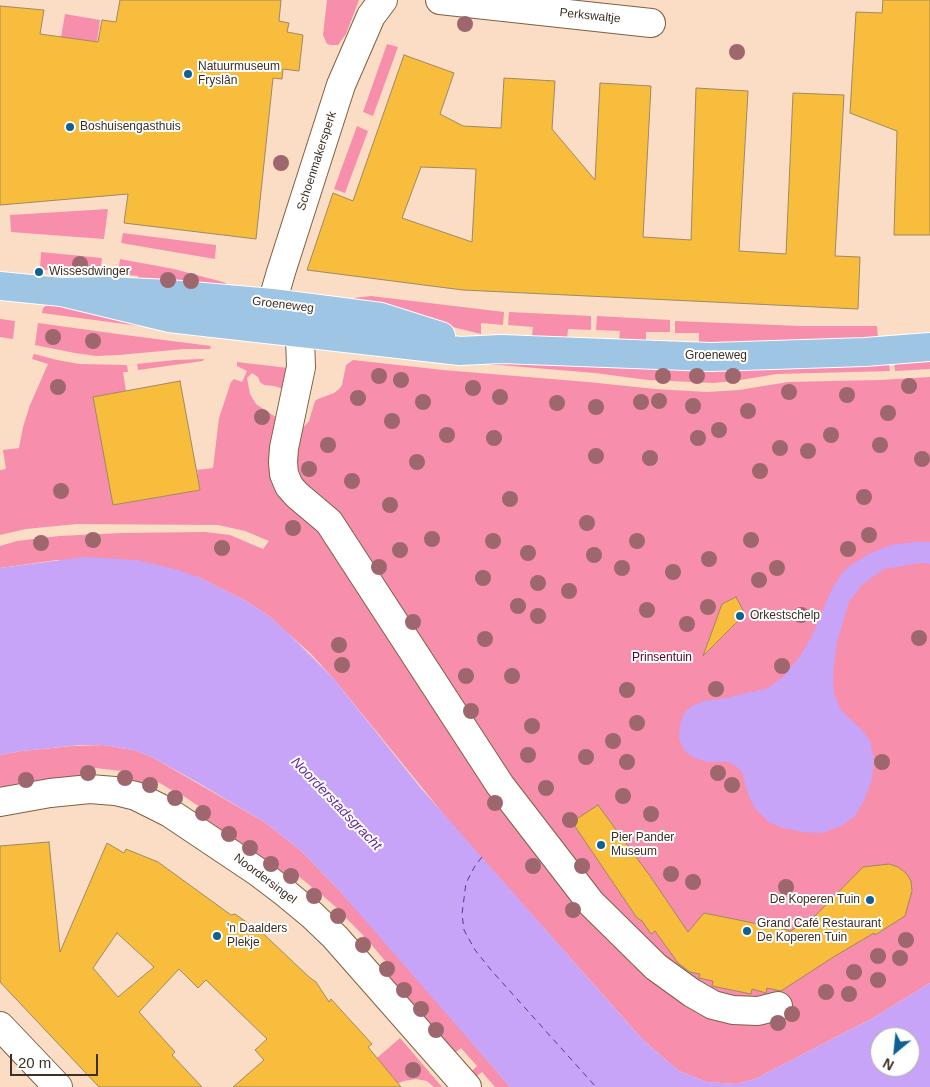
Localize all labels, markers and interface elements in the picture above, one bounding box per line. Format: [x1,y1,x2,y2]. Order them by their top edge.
street label: Perkswaltje [559,6,621,26]
place label: Natuurmuseum Fryslân [198,60,280,88]
marker: Natuurmuseum Fryslân [182,68,194,80]
street label: Schoenmakersperk [294,110,340,212]
place label: Boshuisengasthuis [80,120,181,134]
marker: Boshuisengasthuis [64,121,76,133]
place label: Wissesdwinger [49,265,130,279]
marker: Wissesdwinger [33,266,45,278]
street label: Groeneweg [251,294,315,316]
street label: Groeneweg [685,349,747,363]
place label: Orkestschelp [750,609,820,623]
marker: Orkestschelp [734,610,746,622]
park label: Prinsentuin [632,651,692,665]
water label: Noorderstadsgracht [287,754,385,854]
place label: Pier Pander Museum [611,831,674,859]
marker: Pier Pander Museum [595,839,607,851]
street label: Noordersingel [231,851,299,907]
place label: De Koperen Tuin [770,893,860,907]
marker: De Koperen Tuin [864,894,876,906]
place label: Grand Café Restaurant De Koperen Tuin [757,917,881,945]
place label: 'n Daalders Plekje [227,922,287,950]
marker: Grand Café Restaurant De Koperen Tuin [741,925,753,937]
marker: 'n Daalders Plekje [211,930,223,942]
north arrow [870,1027,920,1077]
scale bar [12,1044,100,1076]
text: 20 m [18,1054,51,1071]
text: N [880,1055,897,1074]

